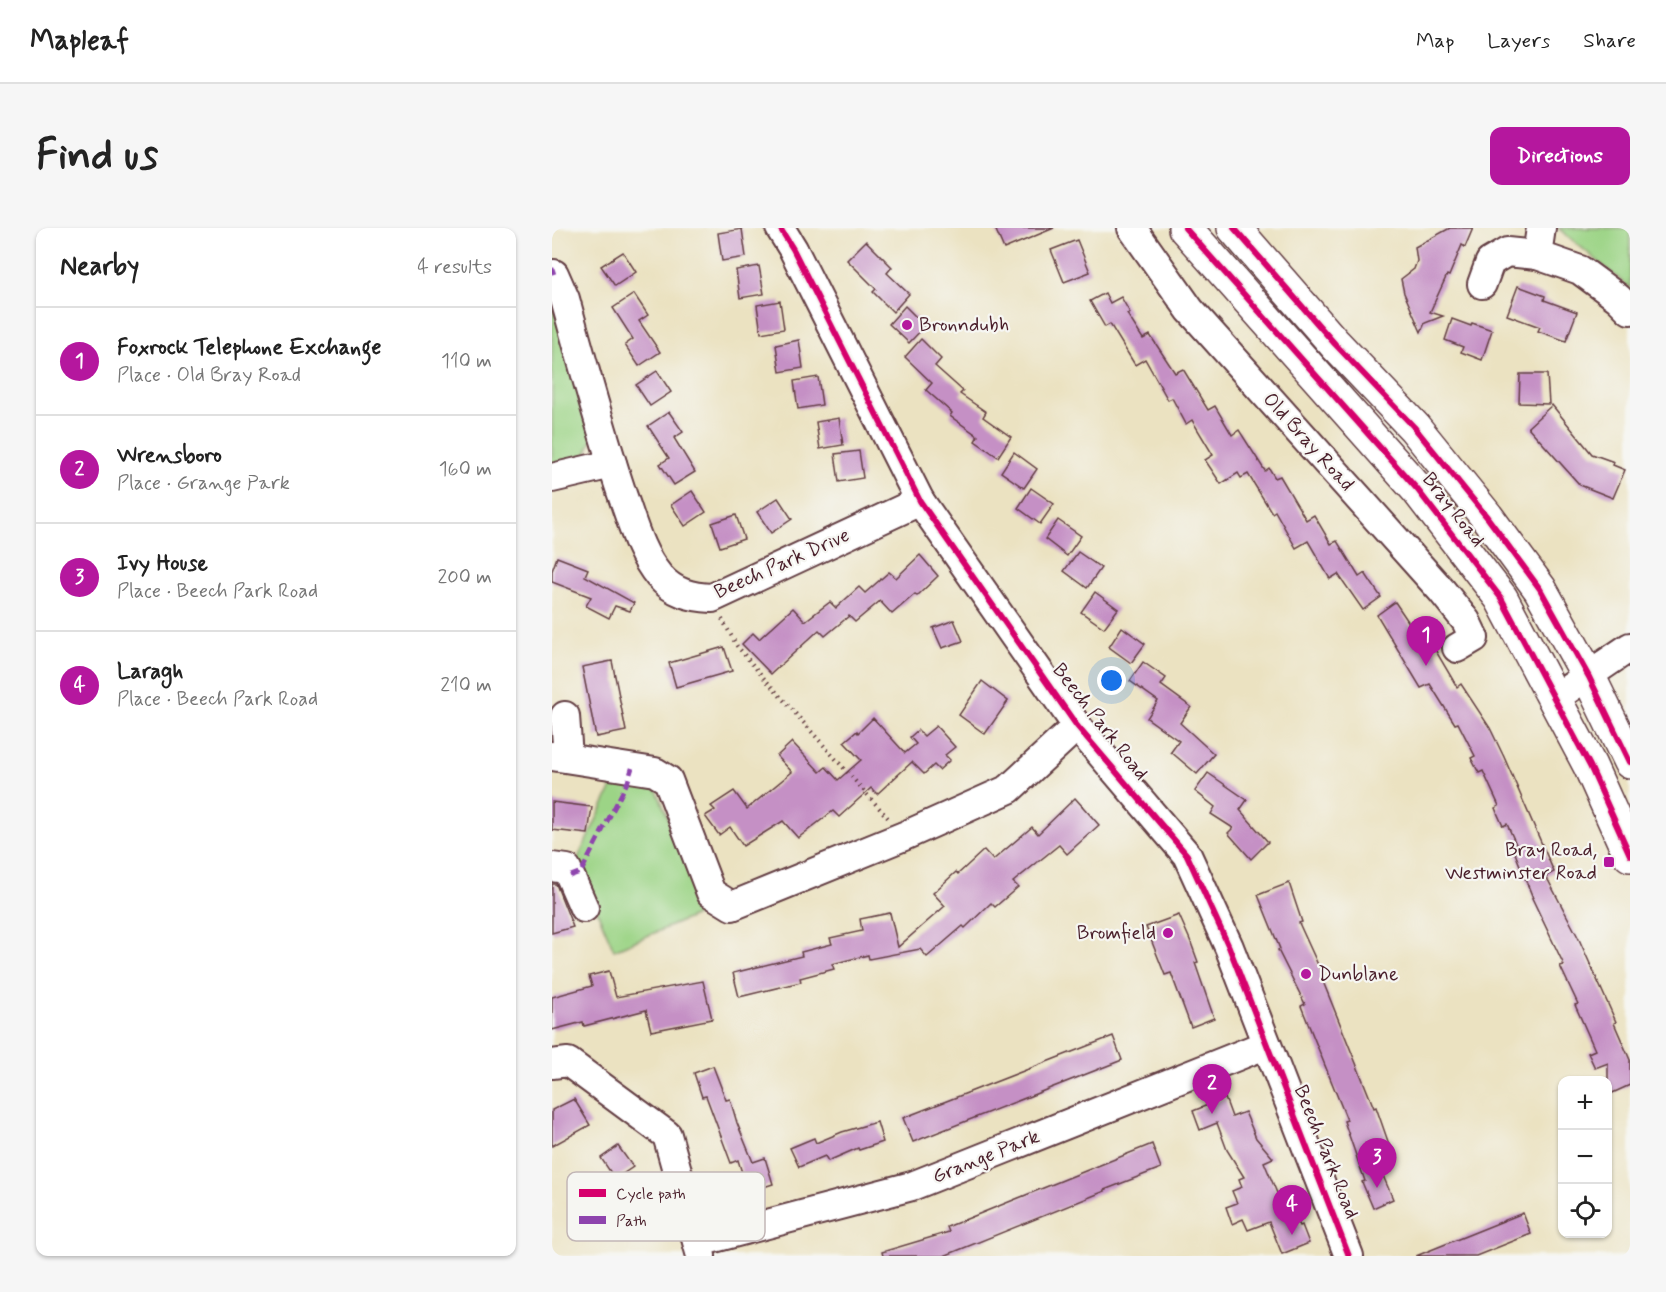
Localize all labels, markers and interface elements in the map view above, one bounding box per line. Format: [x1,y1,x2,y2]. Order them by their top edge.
text: Mapleaf [30,23,129,60]
text: Map [1416,27,1454,55]
text: Layers [1487,27,1550,55]
text: Share [1583,27,1636,55]
button: Directions [1490,127,1630,185]
text: Find us [36,129,158,184]
text: Nearby [60,250,139,284]
text: 4 results [417,254,492,281]
place label: Bronndubh [919,312,1009,339]
marker: Bronndubh [900,318,914,332]
text: Foxrock Telephone Exchange [117,334,381,362]
text: 1 [75,348,84,375]
text: 110 m [441,348,492,375]
text: Place · Old Bray Road [117,362,301,389]
street label: Old Bray Road [1256,387,1360,497]
text: Wrensboro [117,442,222,470]
text: 2 [75,456,84,483]
text: 160 m [439,456,492,483]
street label: Bray Road [1415,467,1491,553]
text: Place · Grange Park [117,470,290,497]
street label: Beech Park Drive [710,522,854,606]
text: Ivy House [117,550,208,578]
text: 3 [75,564,84,591]
text: 200 m [437,564,492,591]
text: Place · Beech Park Road [117,578,318,605]
pin: 1 [1406,616,1446,666]
text: Laragh [117,658,183,686]
street label: Beech Park Road [1046,658,1154,786]
your location [1097,666,1126,695]
text: 4 [74,672,85,699]
text: 210 m [440,672,492,699]
text: Place · Beech Park Road [117,686,318,713]
place label: Bray Road, Westminster Road [1445,837,1597,887]
marker: Bray Road, Westminster Road [1602,855,1616,869]
place label: Bromfield [1077,920,1156,947]
marker: Bromfield [1161,926,1175,940]
place label: Dunblane [1318,961,1399,988]
marker: Dunblane [1299,967,1313,981]
pin: 2 [1192,1064,1232,1114]
map controls [1558,1076,1612,1238]
button: + [1558,1076,1612,1130]
street label: Beech Park Road [1287,1081,1365,1223]
street label: Grange Park [928,1123,1044,1191]
button: − [1558,1130,1612,1184]
pin: 3 [1358,1138,1396,1188]
legend [567,1172,765,1241]
text: Cycle path [616,1184,686,1205]
button: locate [1558,1184,1612,1238]
pin: 4 [1272,1186,1312,1235]
text: Path [616,1211,647,1232]

